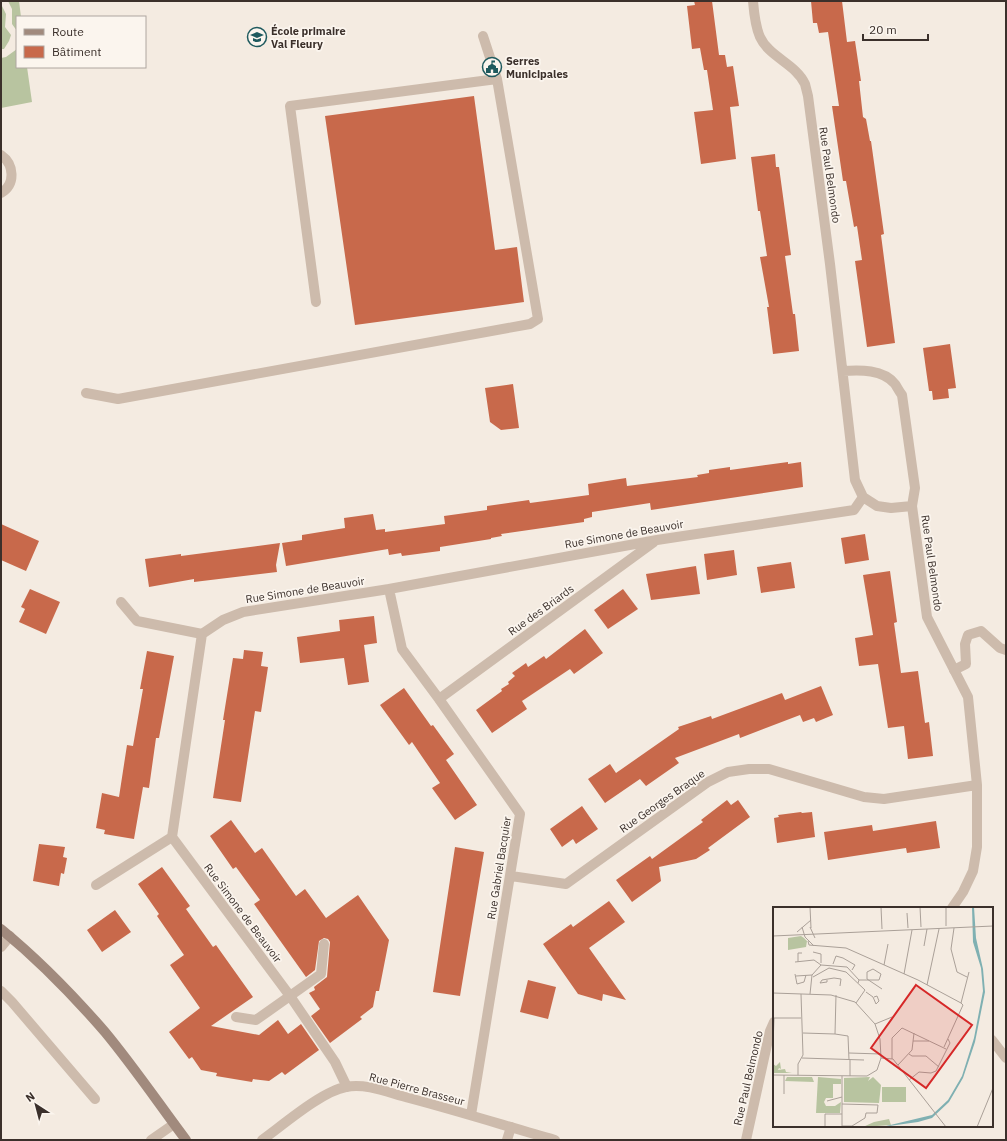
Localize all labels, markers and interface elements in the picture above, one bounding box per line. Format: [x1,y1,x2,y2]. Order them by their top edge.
legend [16,16,146,68]
scale bar [863,16,928,42]
text: 20 m [869,22,897,37]
place label: École primaire Val Fleury [271,23,346,51]
text: Route [52,24,84,39]
school or university icon: École primaire Val Fleury [246,26,268,48]
text: Bâtiment [52,44,102,59]
place label: Serres Municipales [506,54,569,81]
public building icon: Serres Municipales [481,56,503,78]
street label: Rue Paul Belmondo [816,126,844,224]
street label: Rue Paul Belmondo [918,514,946,612]
street label: Rue Simone de Beauvoir [564,517,684,551]
street label: Rue Simone de Beauvoir [244,574,366,606]
street label: Rue des Briards [505,581,577,639]
street label: Rue Georges Braque [617,766,707,836]
street label: Rue Gabriel Bacquier [484,815,514,921]
street label: Rue Simone de Beauvoir [201,861,285,965]
inset map [773,907,993,1127]
street label: Rue Paul Belmondo [730,1029,766,1127]
street label: Rue Pierre Brasseur [368,1070,466,1108]
north arrow [16,1085,56,1125]
text: N [23,1089,37,1105]

